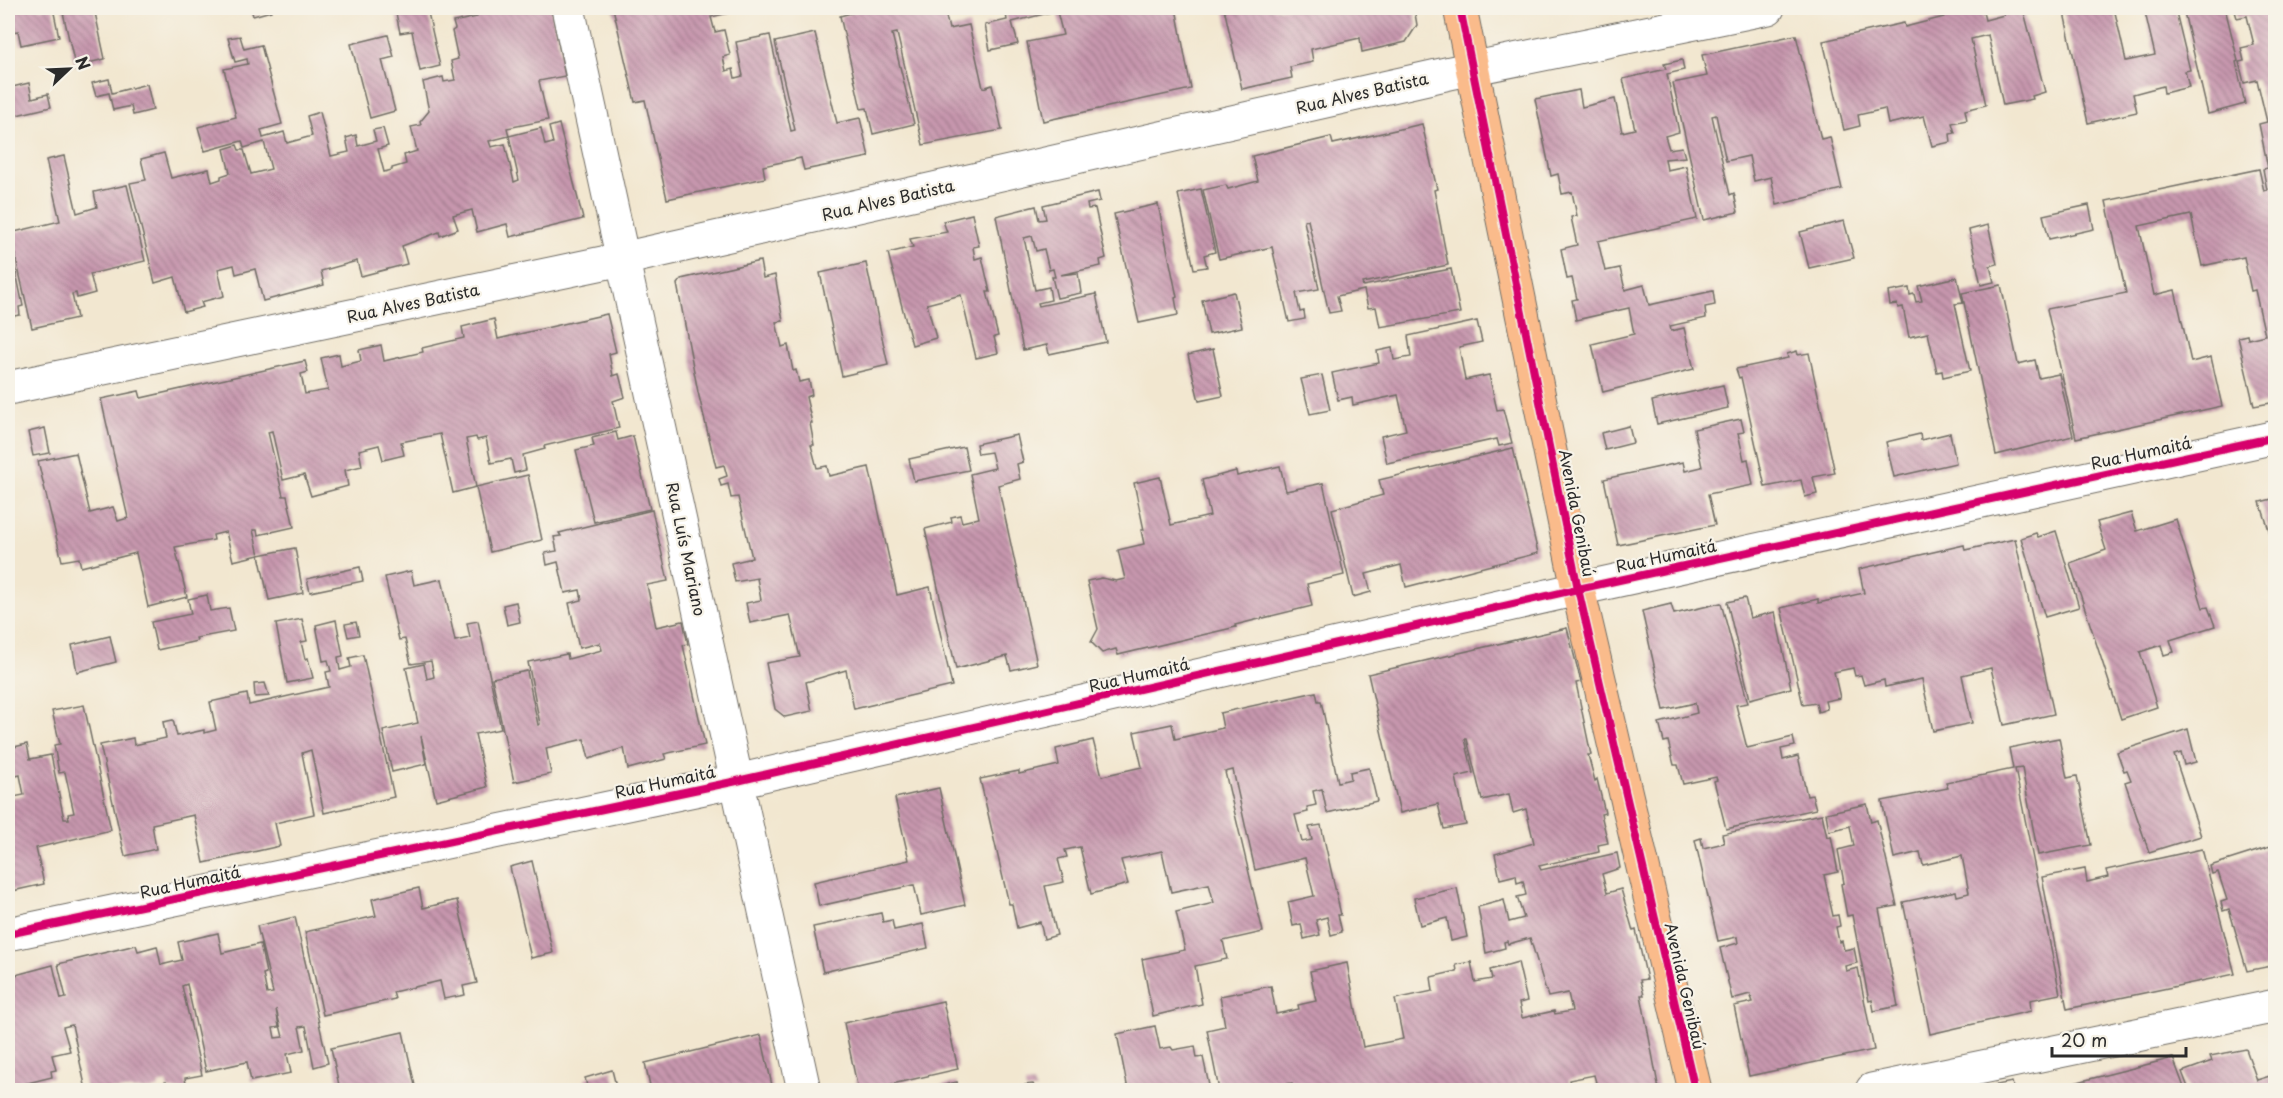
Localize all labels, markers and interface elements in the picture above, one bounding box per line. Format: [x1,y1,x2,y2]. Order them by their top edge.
north arrow [39,39,99,99]
text: N [70,52,97,73]
street label: Rua Alves Batista [1293,65,1430,119]
street label: Rua Alves Batista [819,172,956,226]
street label: Rua Alves Batista [344,276,481,328]
street label: Rua Humaitá [2088,430,2193,474]
street label: Avenida Genibaú [1554,447,1602,579]
street label: Rua Luís Mariano [661,480,713,618]
street label: Rua Humaitá [1613,533,1718,577]
street label: Rua Humaitá [1086,651,1191,697]
street label: Rua Humaitá [612,759,717,803]
street label: Rua Humaitá [137,859,242,903]
street label: Avenida Genibaú [1660,920,1712,1052]
scale bar [2052,1020,2186,1058]
text: 20 m [2061,1026,2107,1053]

